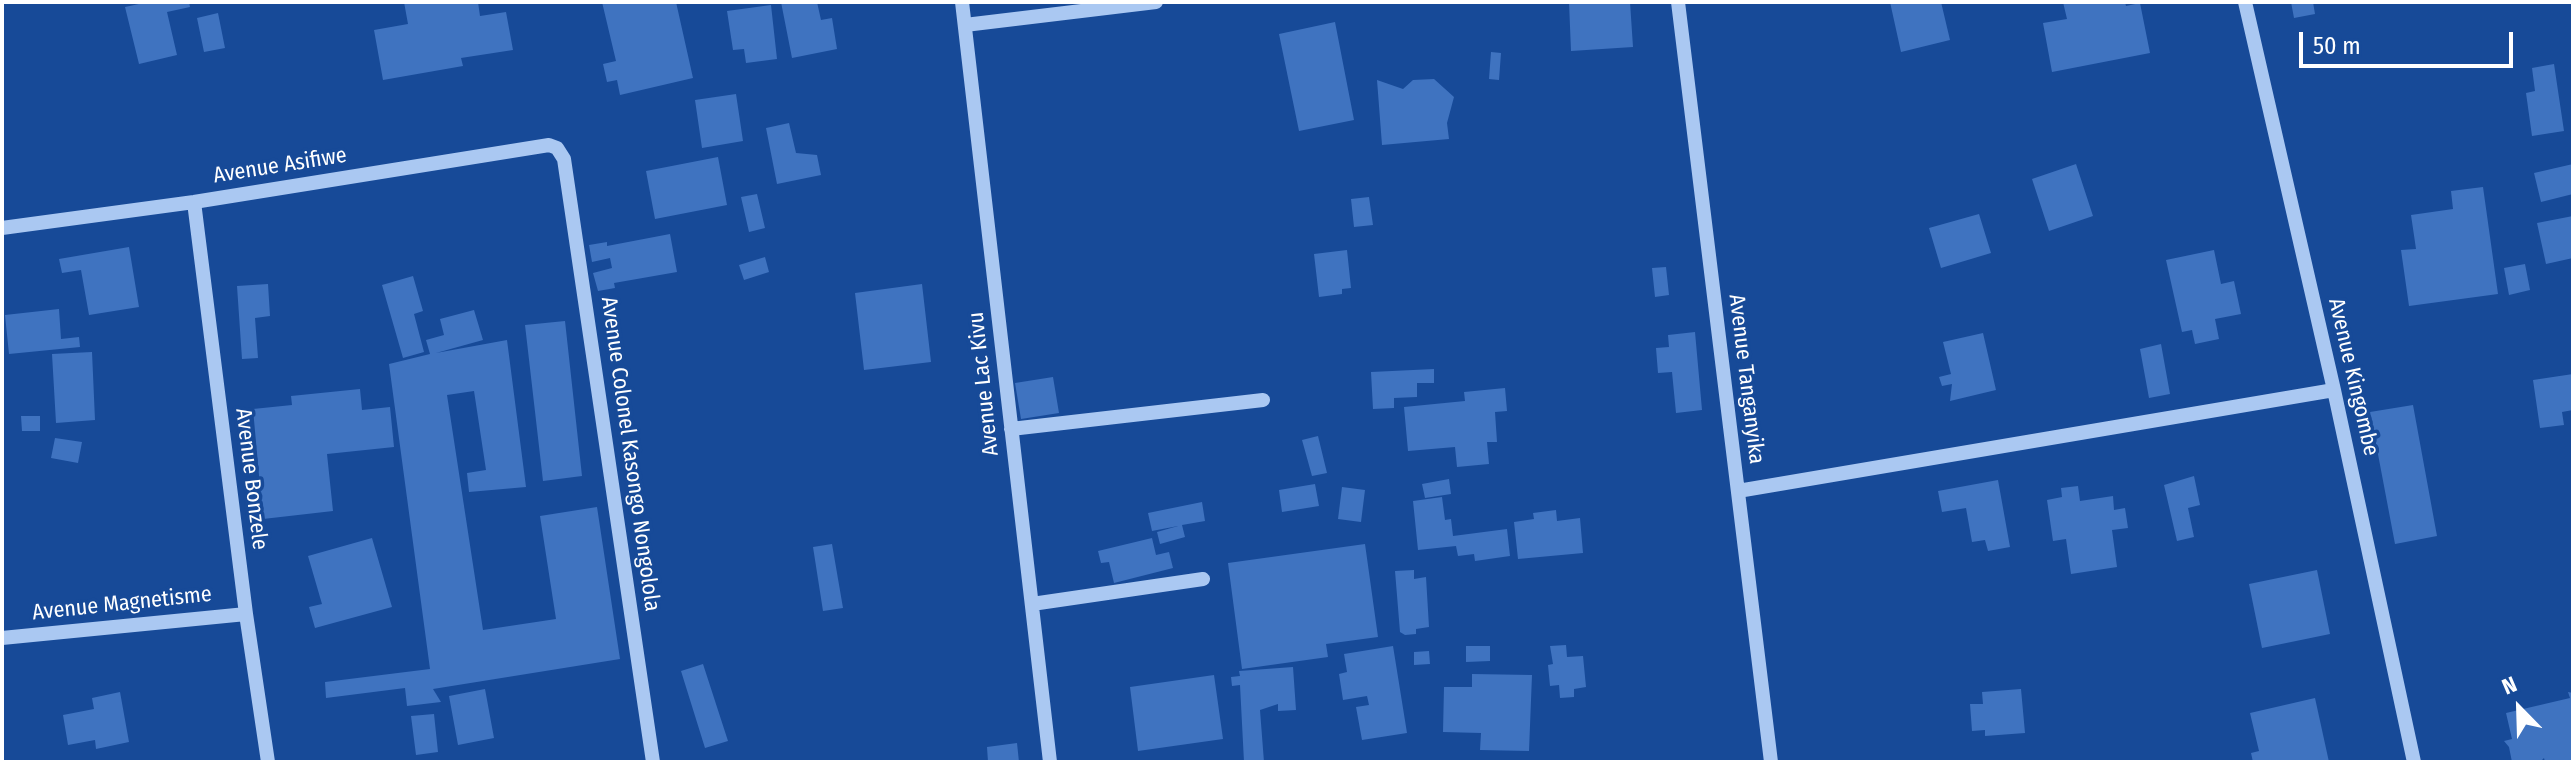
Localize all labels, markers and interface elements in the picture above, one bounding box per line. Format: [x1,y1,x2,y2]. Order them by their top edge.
scale bar [2303,16,2517,66]
text: 50 m [2313,32,2361,60]
street label: Avenue Asifiwe [211,142,349,190]
street label: Avenue Tanganyika [1722,293,1770,465]
street label: Avenue Colonel Kasongo Nongolola [595,295,665,613]
street label: Avenue Kingombe [2322,296,2384,458]
street label: Avenue Lac Kivu [963,311,1005,457]
street label: Avenue Bonzele [229,407,273,551]
street label: Avenue Magnetisme [31,581,213,627]
north arrow [2479,668,2559,748]
text: N [2498,670,2521,700]

